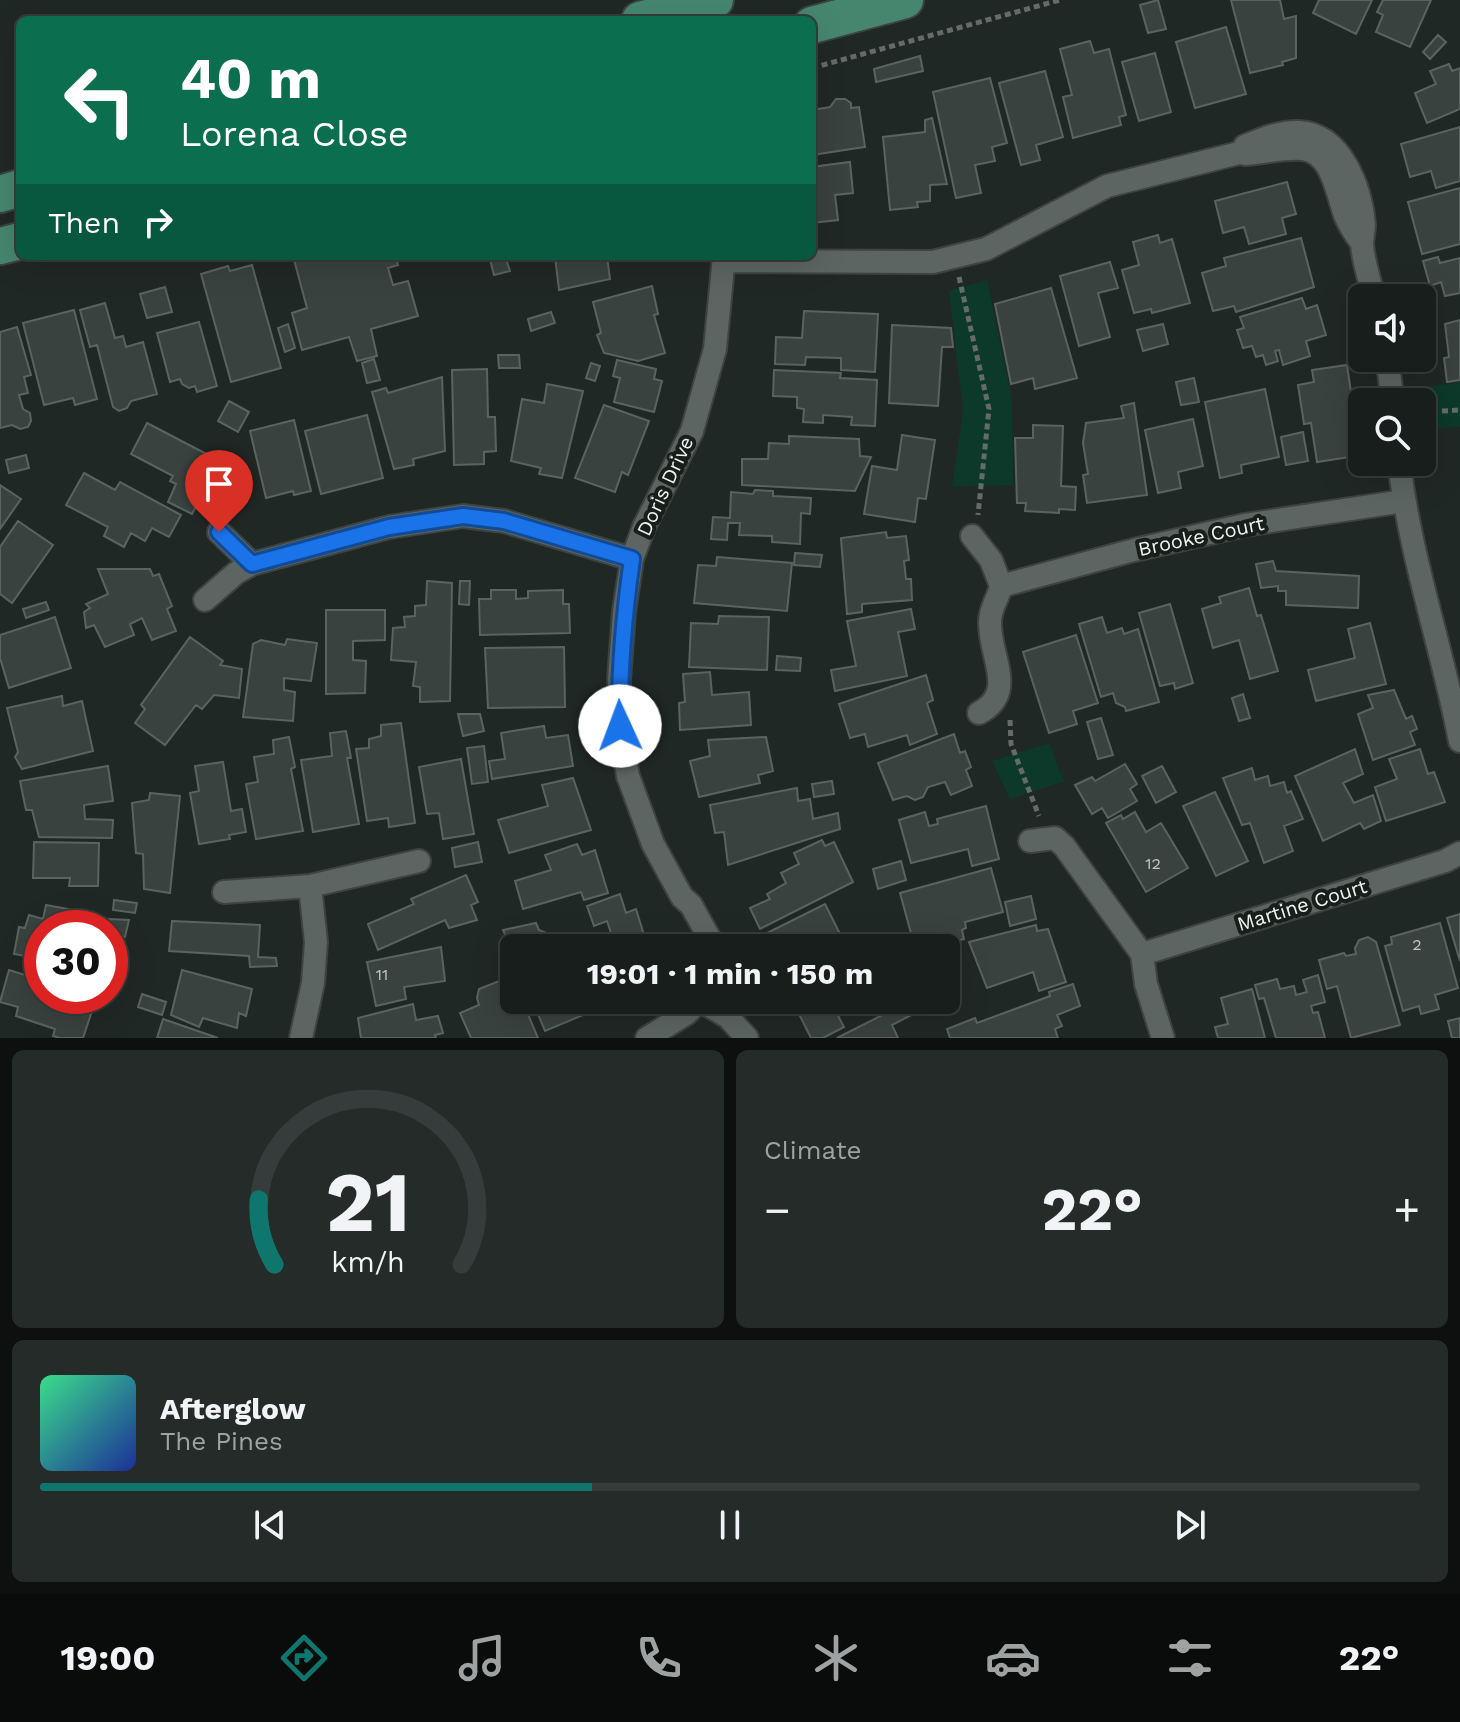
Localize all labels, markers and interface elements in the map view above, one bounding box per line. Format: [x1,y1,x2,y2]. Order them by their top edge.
text: 40 m [180,46,321,112]
icon: left [48,48,152,152]
text: Lorena Close [180,113,409,155]
icon: right [136,200,180,244]
text: Then [48,205,120,240]
map controls [1348,284,1436,476]
button: sound [1348,284,1436,372]
button: search [1348,388,1436,476]
street label: Doris Drive [632,432,698,540]
pin [185,450,253,532]
icon: arrive [197,462,241,506]
street label: Brooke Court [1136,511,1267,561]
position arrow [578,684,662,768]
house number: 12 [1145,854,1161,873]
street label: Martine Court [1234,874,1370,936]
speed limit sign: 30 [24,910,128,1014]
house number: 2 [1412,935,1422,954]
text: 19:01 · 1 min · 150 m [587,956,873,991]
house number: 11 [376,965,388,984]
text: Climate [764,1135,862,1165]
text: 21 [325,1154,411,1251]
text: 22° [1041,1174,1143,1245]
text: − [764,1184,791,1236]
text: + [1393,1184,1420,1236]
text: km/h [331,1245,405,1279]
text: Afterglow [160,1391,306,1426]
text: The Pines [160,1426,283,1456]
icon: previous [248,1503,292,1547]
icon: pause [708,1503,752,1547]
icon: next [1168,1503,1212,1547]
icon: directions [276,1630,332,1686]
icon: music [454,1630,510,1686]
icon: phone [631,1630,687,1686]
icon: climate [808,1630,864,1686]
icon: car [985,1630,1041,1686]
icon: filters [1162,1630,1218,1686]
text: 19:00 [61,1637,155,1679]
text: 22° [1339,1637,1399,1679]

